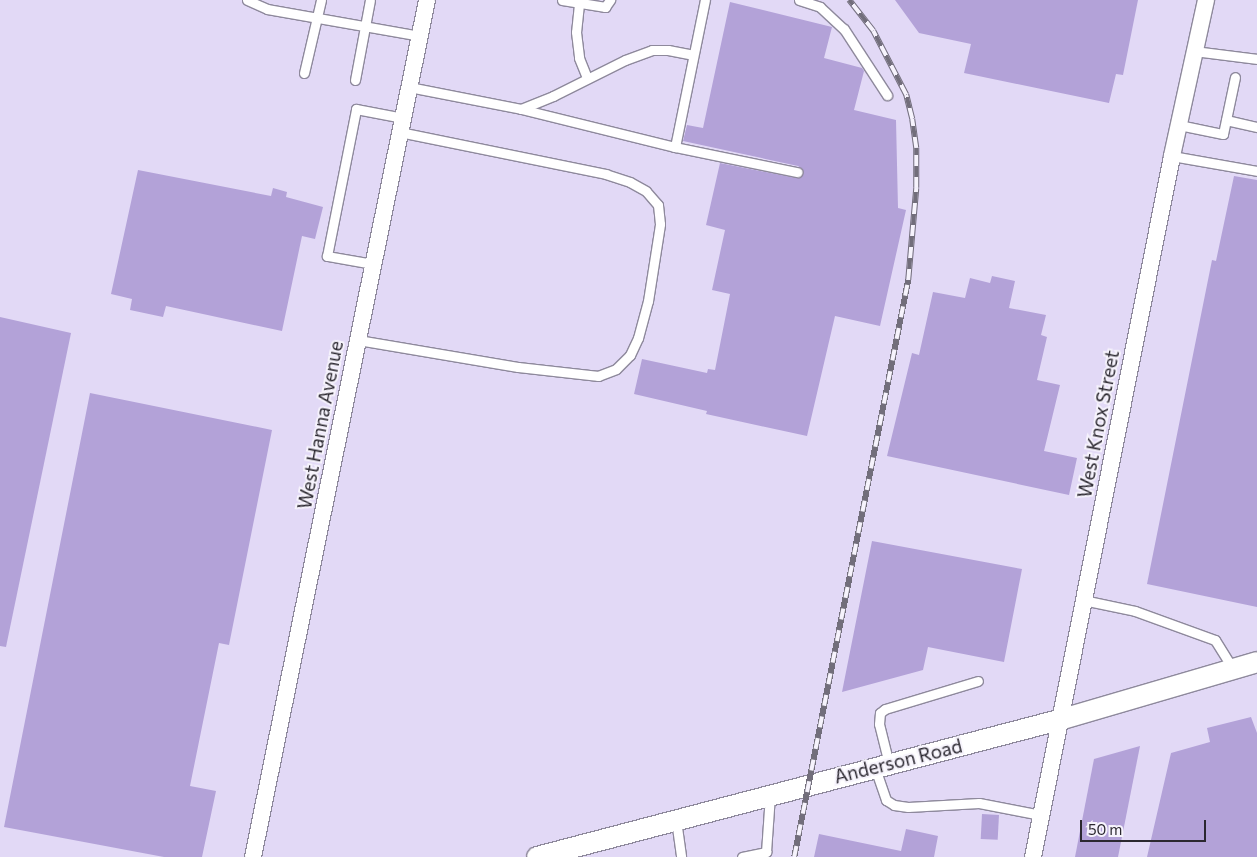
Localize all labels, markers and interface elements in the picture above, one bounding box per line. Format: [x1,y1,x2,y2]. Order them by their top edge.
street label: West Hanna Avenue [292,339,348,511]
street label: West Knox Street [1072,348,1124,500]
street label: Anderson Road [832,734,964,788]
scale bar [1082,810,1208,842]
text: 50 m [1088,820,1122,838]

